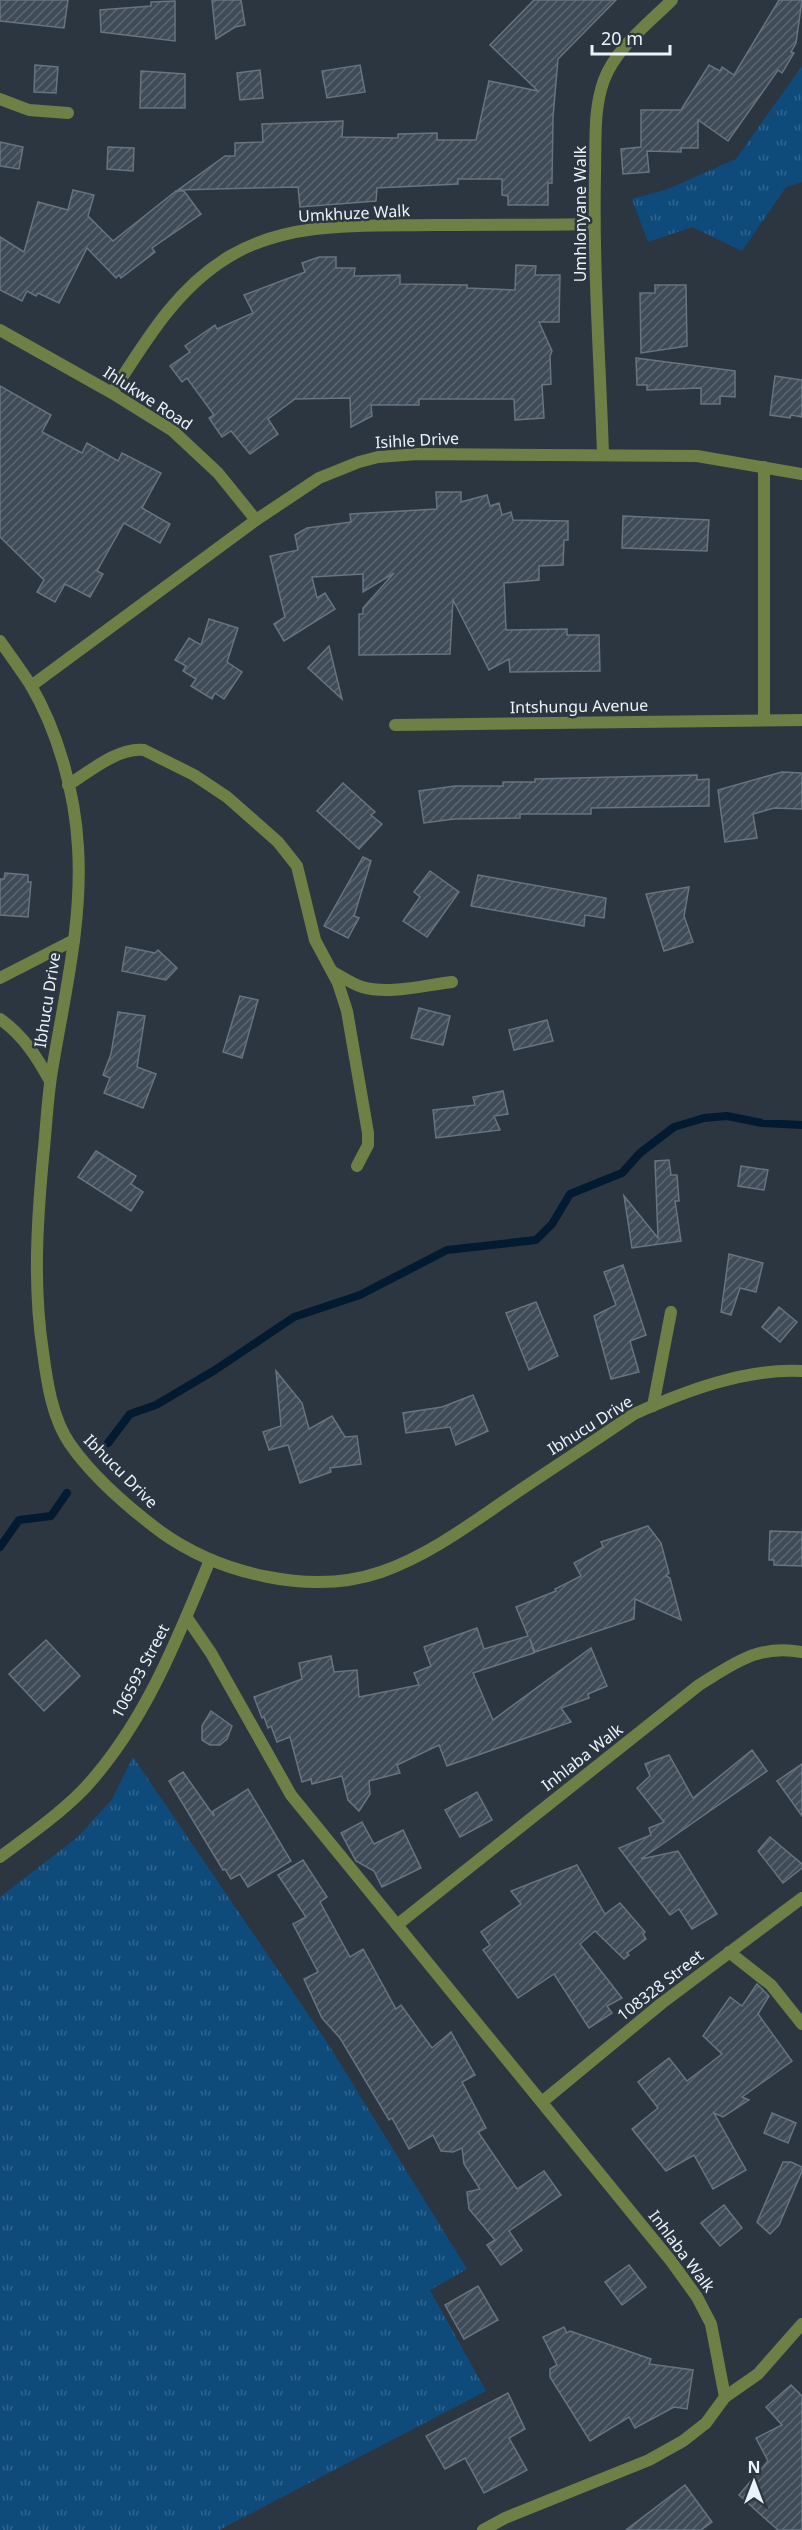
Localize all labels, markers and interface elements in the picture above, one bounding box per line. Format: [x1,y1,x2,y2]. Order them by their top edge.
scale bar [592,18,670,56]
text: 20 m [601,26,643,50]
street label: Umhlonyane Walk [569,145,591,282]
street label: Umkhuze Walk [298,199,411,227]
street label: Ihlukwe Road [99,361,197,435]
street label: Isihle Drive [374,427,460,453]
street label: Intshungu Avenue [510,694,648,718]
street label: Ibhucu Drive [29,951,65,1049]
street label: Ibhucu Drive [543,1390,637,1460]
street label: Ibhucu Drive [79,1429,163,1513]
street label: 106593 Street [106,1620,174,1722]
street label: Inhlaba Walk [537,1718,628,1796]
street label: 108328 Street [612,1944,708,2026]
street label: Inhlaba Walk [644,2205,720,2297]
north arrow [724,2452,784,2512]
text: N [747,2456,761,2478]

